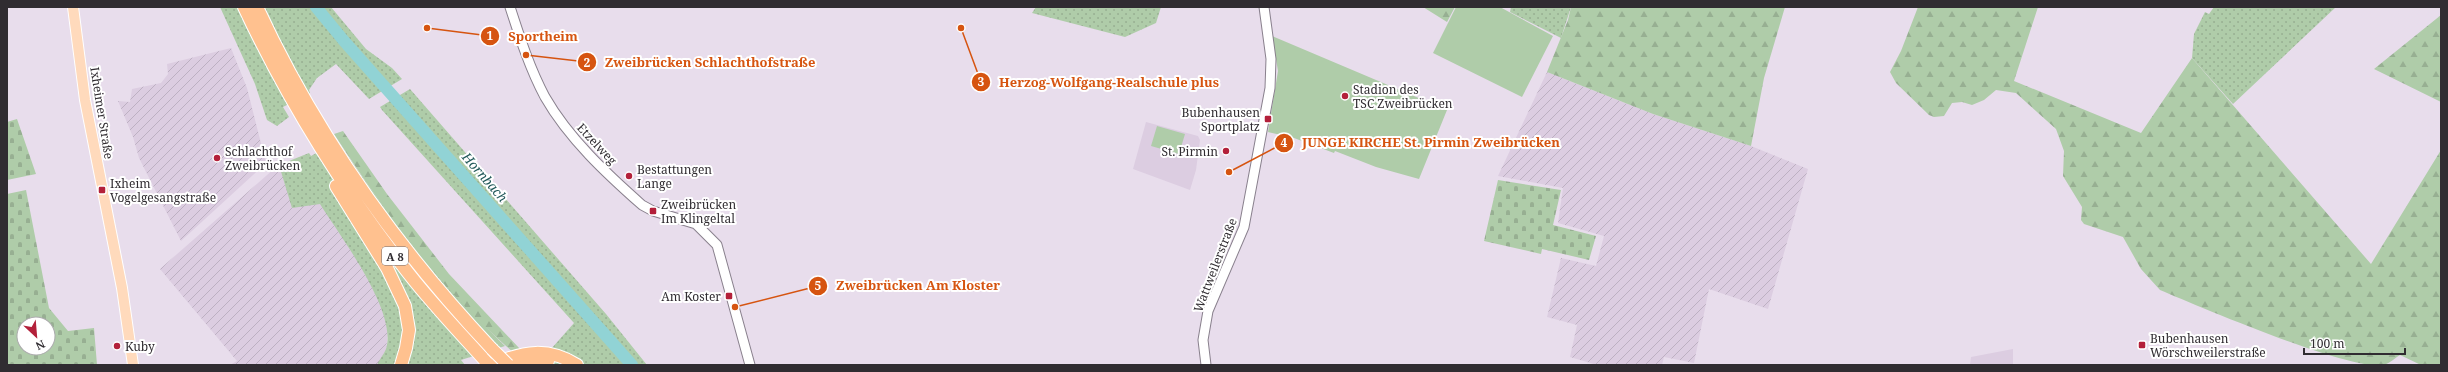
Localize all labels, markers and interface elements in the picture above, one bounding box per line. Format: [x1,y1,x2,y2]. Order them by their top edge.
callout: Sportheim [480,24,586,49]
text: 1 [487,27,494,44]
text: Sportheim [508,27,578,45]
callout: Zweibrücken Schlachthofstraße [577,50,824,75]
text: Zweibrücken Schlachthofstraße [605,53,815,71]
text: 2 [584,54,591,71]
street label: Ixheimer Straße [86,66,118,160]
callout: Herzog-Wolfgang-Realschule plus [971,70,1227,95]
text: 3 [978,73,985,90]
text: Herzog-Wolfgang-Realschule plus [999,73,1219,91]
place label: Stadion des TSC Zweibrücken [1353,81,1453,112]
marker: Stadion des TSC Zweibrücken [1340,91,1350,101]
place label: Bubenhausen Sportplatz [1181,104,1260,135]
marker: Bubenhausen Sportplatz [1263,114,1273,124]
street label: Etzelweg [573,119,621,169]
callout: JUNGE KIRCHE St. Pirmin Zweibrücken [1274,130,1568,155]
text: JUNGE KIRCHE St. Pirmin Zweibrücken [1301,133,1560,151]
text: 4 [1281,134,1288,151]
place label: Schlachthof Zweibrücken [225,143,300,174]
place label: St. Pirmin [1161,143,1218,160]
marker: St. Pirmin [1221,146,1231,156]
water label: Hornbach [458,147,512,206]
marker: Schlachthof Zweibrücken [212,153,222,163]
place label: Bestattungen Lange [637,161,712,192]
marker: Bestattungen Lange [624,171,634,181]
place label: Ixheim Vogelgesangstraße [110,175,216,206]
marker: Ixheim Vogelgesangstraße [97,185,107,195]
place label: Zweibrücken Im Klingeltal [661,196,736,227]
marker: Zweibrücken Im Klingeltal [648,206,658,216]
street label: Wattweilerstraße [1189,216,1241,314]
road number: A 8 [382,247,408,265]
callout: Zweibrücken Am Kloster [808,273,1008,298]
text: Zweibrücken Am Kloster [836,276,1000,294]
text: 5 [815,277,822,294]
place label: Am Koster [661,288,721,305]
marker: Am Koster [724,291,734,301]
north arrow [16,316,56,356]
place label: Bubenhausen Wörschweilerstraße [2150,330,2266,361]
scale bar [2304,330,2405,356]
text: 100 m [2310,335,2345,352]
text: N [33,337,48,354]
place label: Kuby [125,338,155,355]
marker: Bubenhausen Wörschweilerstraße [2137,340,2147,350]
marker: Kuby [112,341,122,351]

